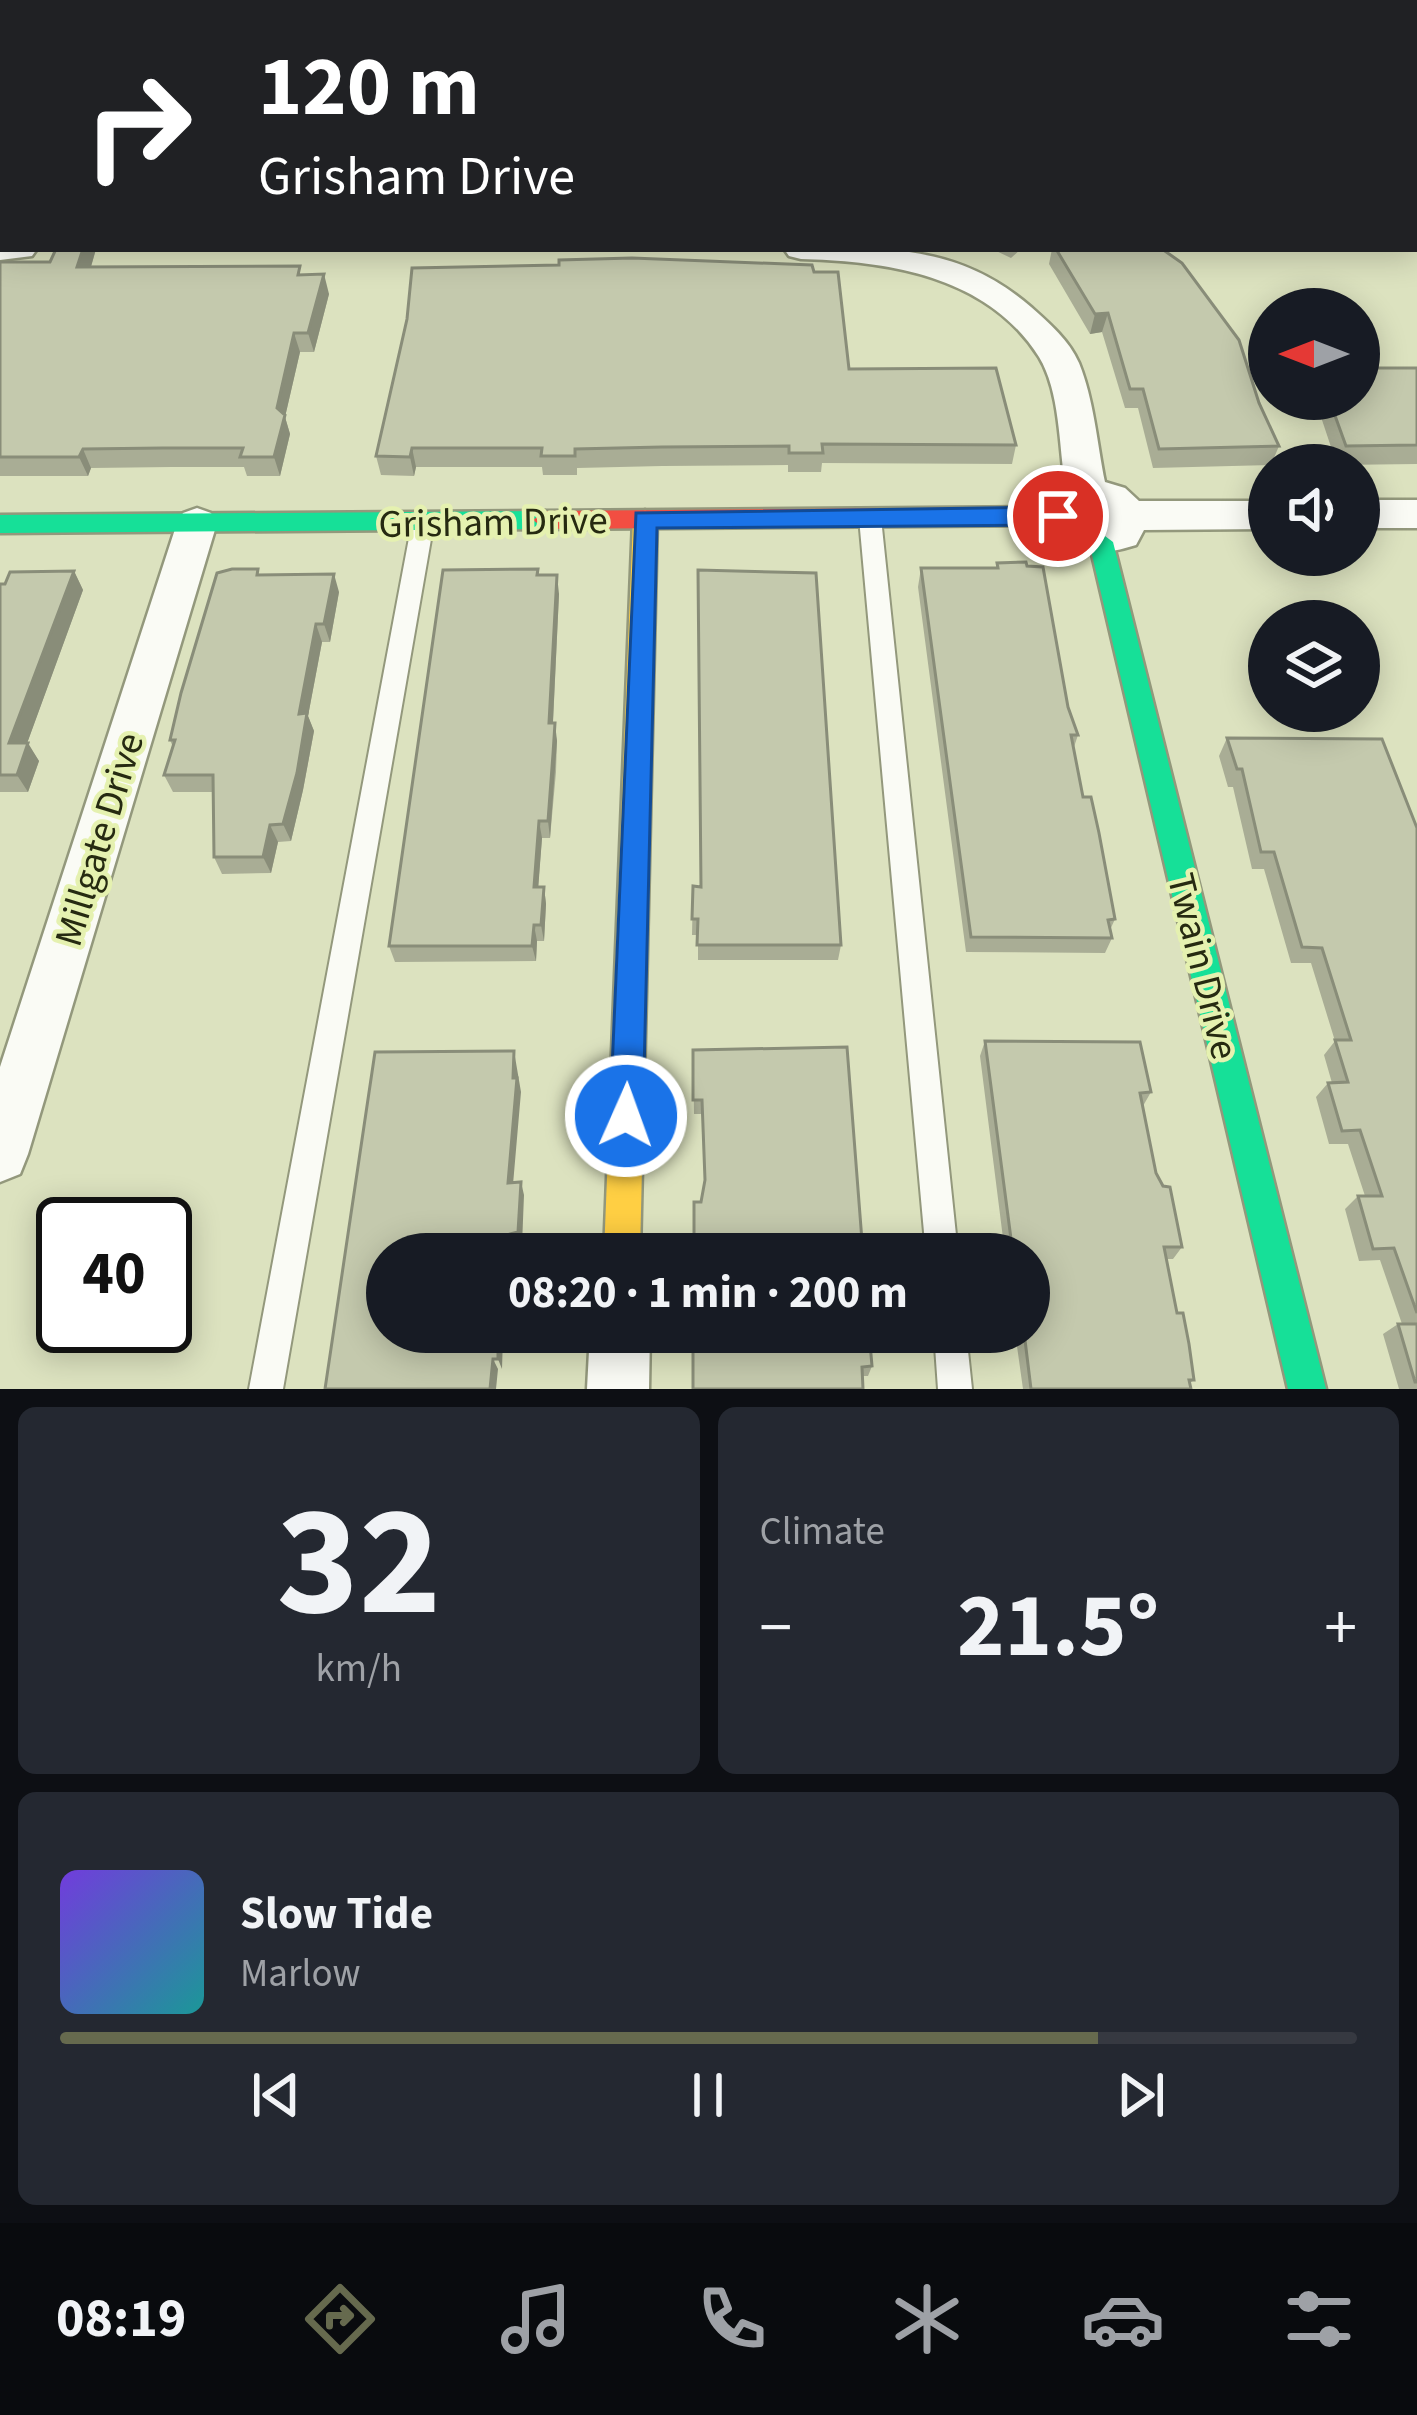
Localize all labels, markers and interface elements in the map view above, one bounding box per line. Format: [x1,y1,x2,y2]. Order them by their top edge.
text: 120 m [258,28,480,148]
icon: right [60,48,216,204]
text: Grisham Drive [258,139,575,216]
north arrow [1248,288,1380,420]
map controls [1248,288,1380,732]
button: sound [1248,444,1380,576]
pin [1007,465,1109,567]
icon: arrive [1025,483,1091,549]
street label: Grisham Drive [378,493,608,553]
button: layers [1248,600,1380,732]
street label: Millgate Drive [41,726,159,953]
street label: Twain Drive [1152,867,1252,1066]
position arrow [563,1053,689,1179]
speed limit sign: 40 [36,1197,192,1353]
text: 08:20 · 1 min · 200 m [508,1261,908,1325]
text: 32 [276,1452,441,1674]
text: Climate [760,1504,885,1560]
text: 21.5° [957,1563,1159,1691]
text: − [760,1581,792,1675]
text: + [1324,1581,1357,1675]
text: km/h [315,1641,402,1697]
text: Slow Tide [240,1882,433,1946]
text: Marlow [240,1946,361,2002]
icon: previous [243,2062,309,2128]
icon: pause [675,2062,741,2128]
icon: next [1108,2062,1174,2128]
icon: directions [298,2277,382,2361]
icon: music [494,2277,578,2361]
icon: phone [690,2277,774,2361]
icon: climate [885,2277,969,2361]
icon: car [1081,2277,1165,2361]
icon: filters [1277,2277,1361,2361]
text: 08:19 [56,2281,186,2358]

